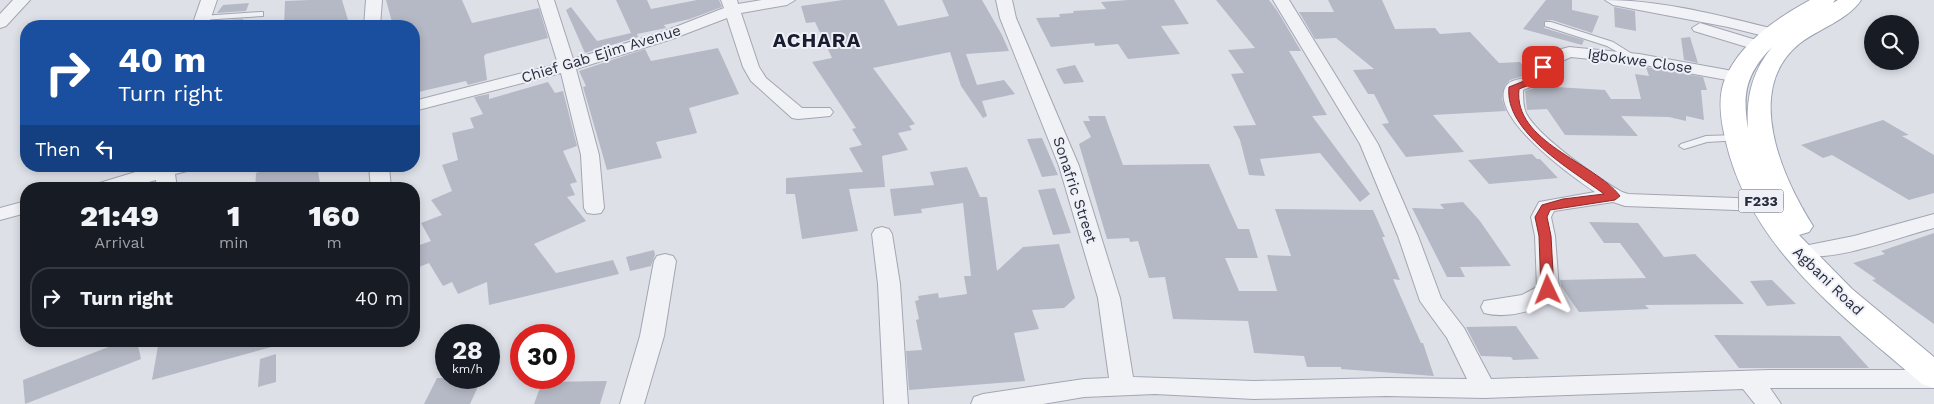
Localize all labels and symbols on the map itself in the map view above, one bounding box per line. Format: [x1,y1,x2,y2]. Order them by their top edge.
street label: Chief Gab Ejim Avenue [519,21,683,87]
district label: ACHARA [773,28,861,52]
street label: Igbokwe Close [1586,45,1694,77]
pin [1522,46,1564,88]
street label: Sonafric Street [1049,134,1101,246]
road number: F233 [1738,190,1784,212]
street label: Agbani Road [1789,243,1867,319]
position arrow [1521,263,1573,315]
speed limit sign: 30 [510,324,575,389]

